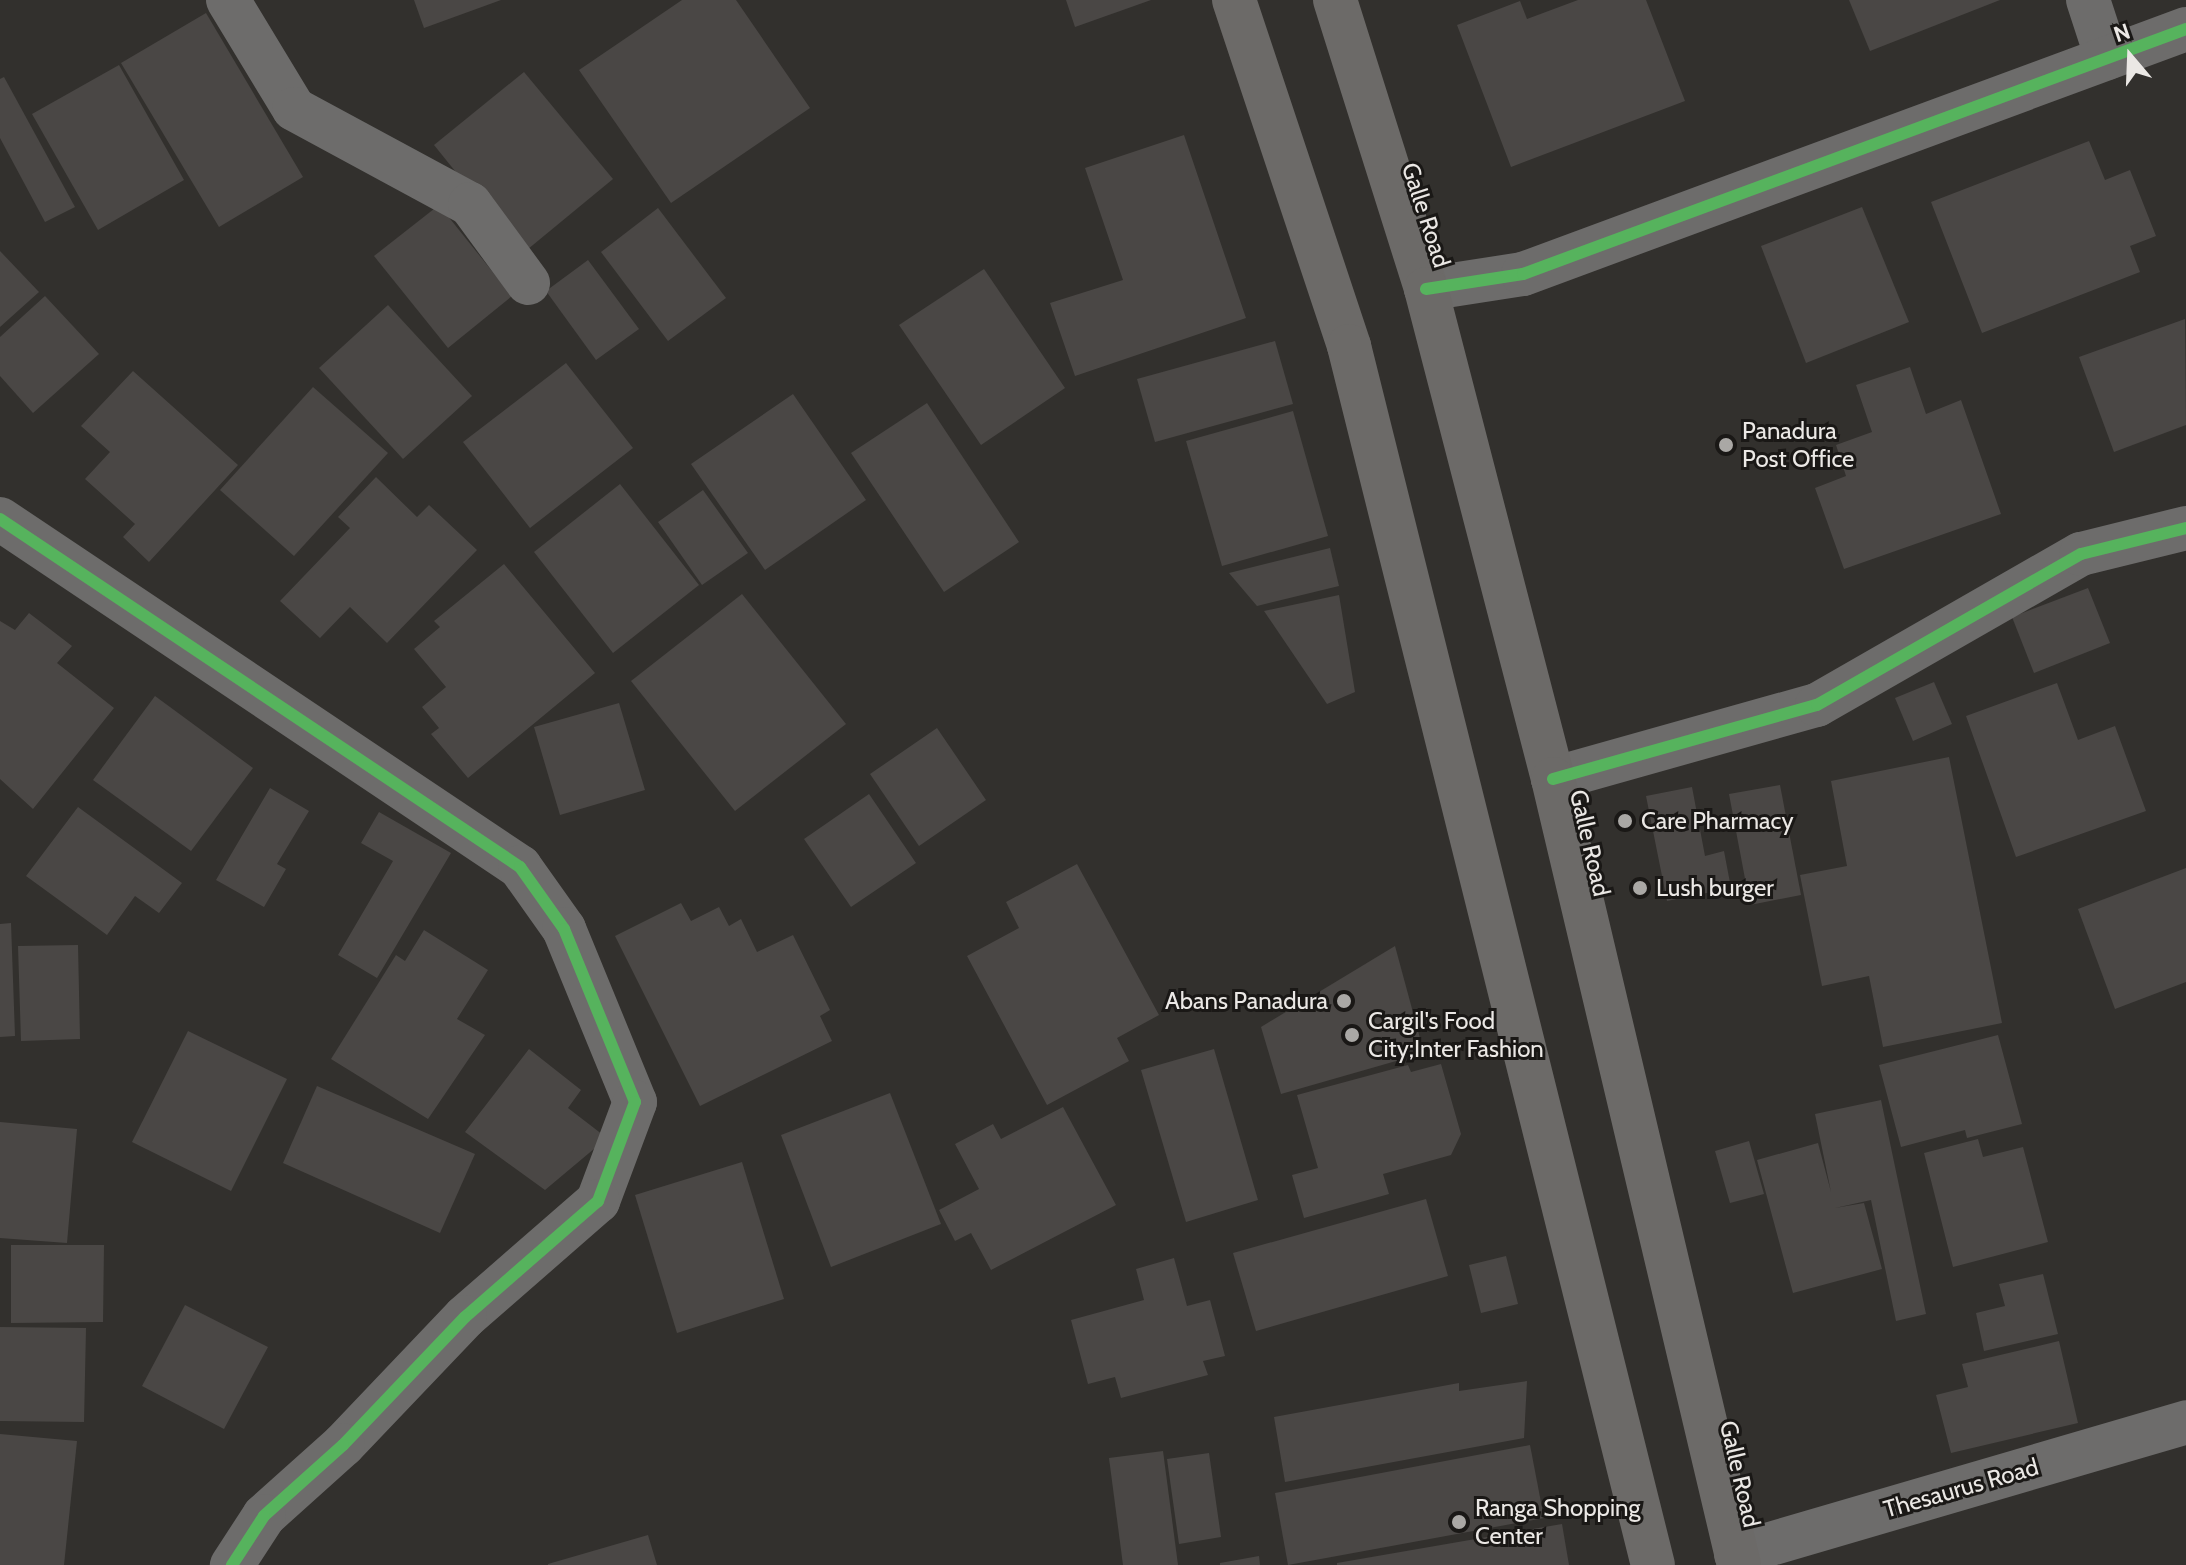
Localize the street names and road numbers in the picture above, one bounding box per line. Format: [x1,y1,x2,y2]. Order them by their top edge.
street label: Galle Road [1396,159,1456,271]
street label: Galle Road [1564,787,1616,899]
street label: Galle Road [1714,1418,1766,1530]
street label: Thesaurus Road [1880,1452,2042,1524]

